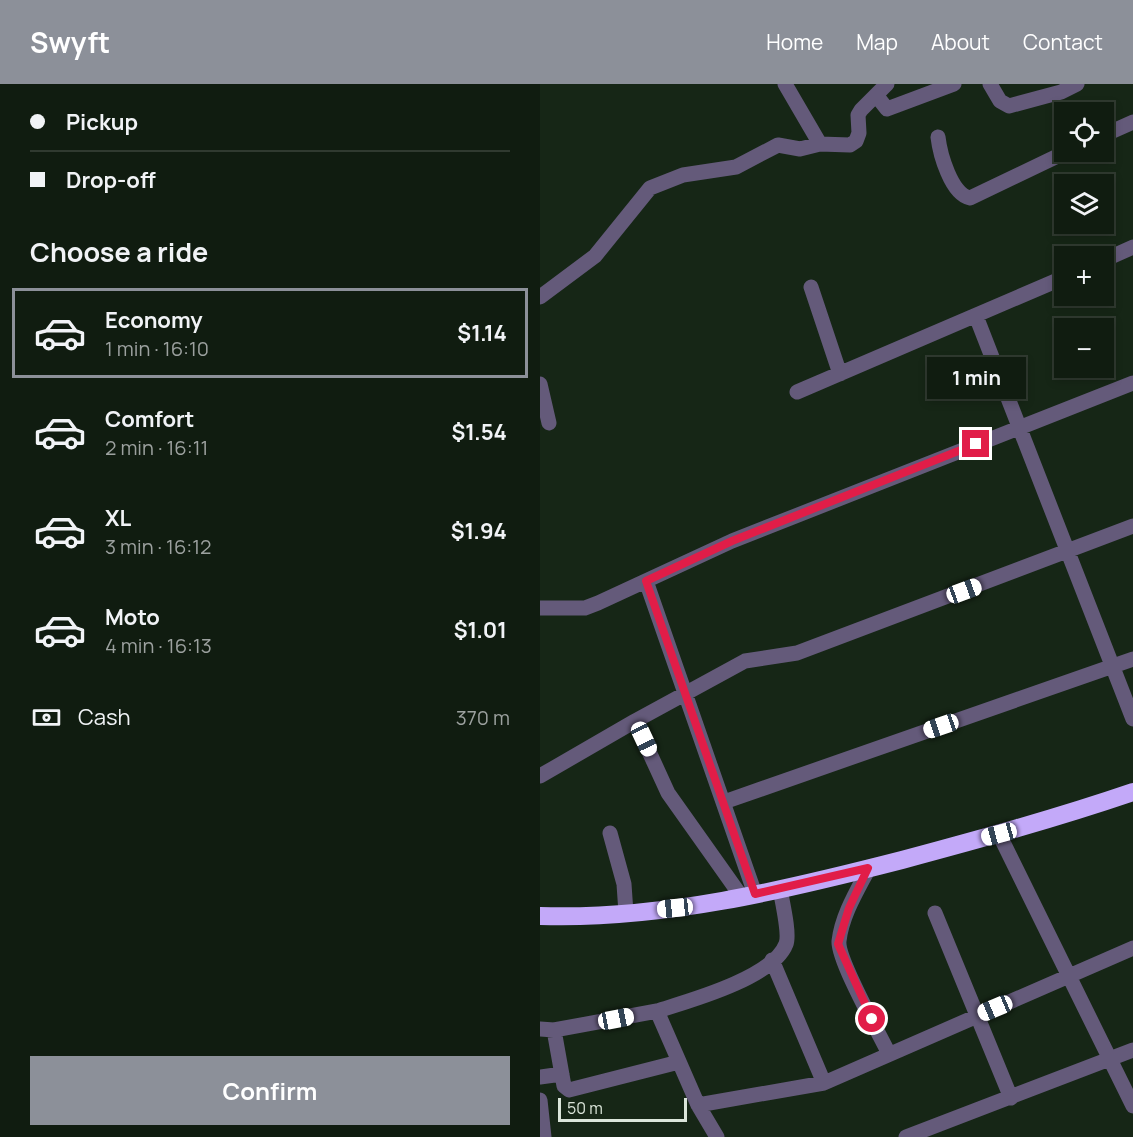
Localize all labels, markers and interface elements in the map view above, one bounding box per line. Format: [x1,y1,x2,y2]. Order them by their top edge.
text: Swyft [30,23,110,61]
text: Home [766,28,823,56]
text: Map [856,28,898,56]
text: About [931,28,990,56]
text: Contact [1023,28,1103,56]
map controls [1054,102,1114,378]
button: locate [1054,102,1114,162]
text: Pickup [66,107,138,137]
text: Drop-off [66,165,156,195]
button: layers [1054,174,1114,234]
text: Choose a ride [30,233,208,270]
button: + [1054,246,1114,306]
text: Economy [105,305,203,335]
icon: car [33,306,87,360]
text: $1.14 [457,318,507,348]
button: − [1054,318,1114,378]
text: 1 min · 16:10 [105,335,209,362]
callout: 1 min [926,357,1026,399]
text: 1 min [952,364,1001,391]
text: Comfort [105,404,194,434]
icon: car [33,405,87,459]
text: $1.54 [451,417,507,447]
route end [962,430,989,457]
text: 2 min · 16:11 [105,434,208,461]
text: XL [105,503,131,533]
icon: car [33,504,87,558]
text: $1.94 [451,516,507,546]
text: 3 min · 16:12 [105,533,212,560]
car [944,576,984,606]
text: Moto [105,602,160,632]
icon: car [33,603,87,657]
text: $1.01 [454,615,507,645]
text: 4 min · 16:13 [105,632,212,659]
icon: cash [30,701,63,734]
text: Cash [78,702,131,732]
text: 370 m [456,704,510,731]
car [921,712,961,740]
car [628,719,660,759]
car [979,821,1019,847]
car [656,897,694,919]
car [975,993,1015,1023]
route start [858,1005,885,1032]
car [597,1007,635,1031]
button: Confirm [30,1056,510,1125]
scale bar [558,1095,687,1122]
text: 50 m [567,1097,603,1119]

